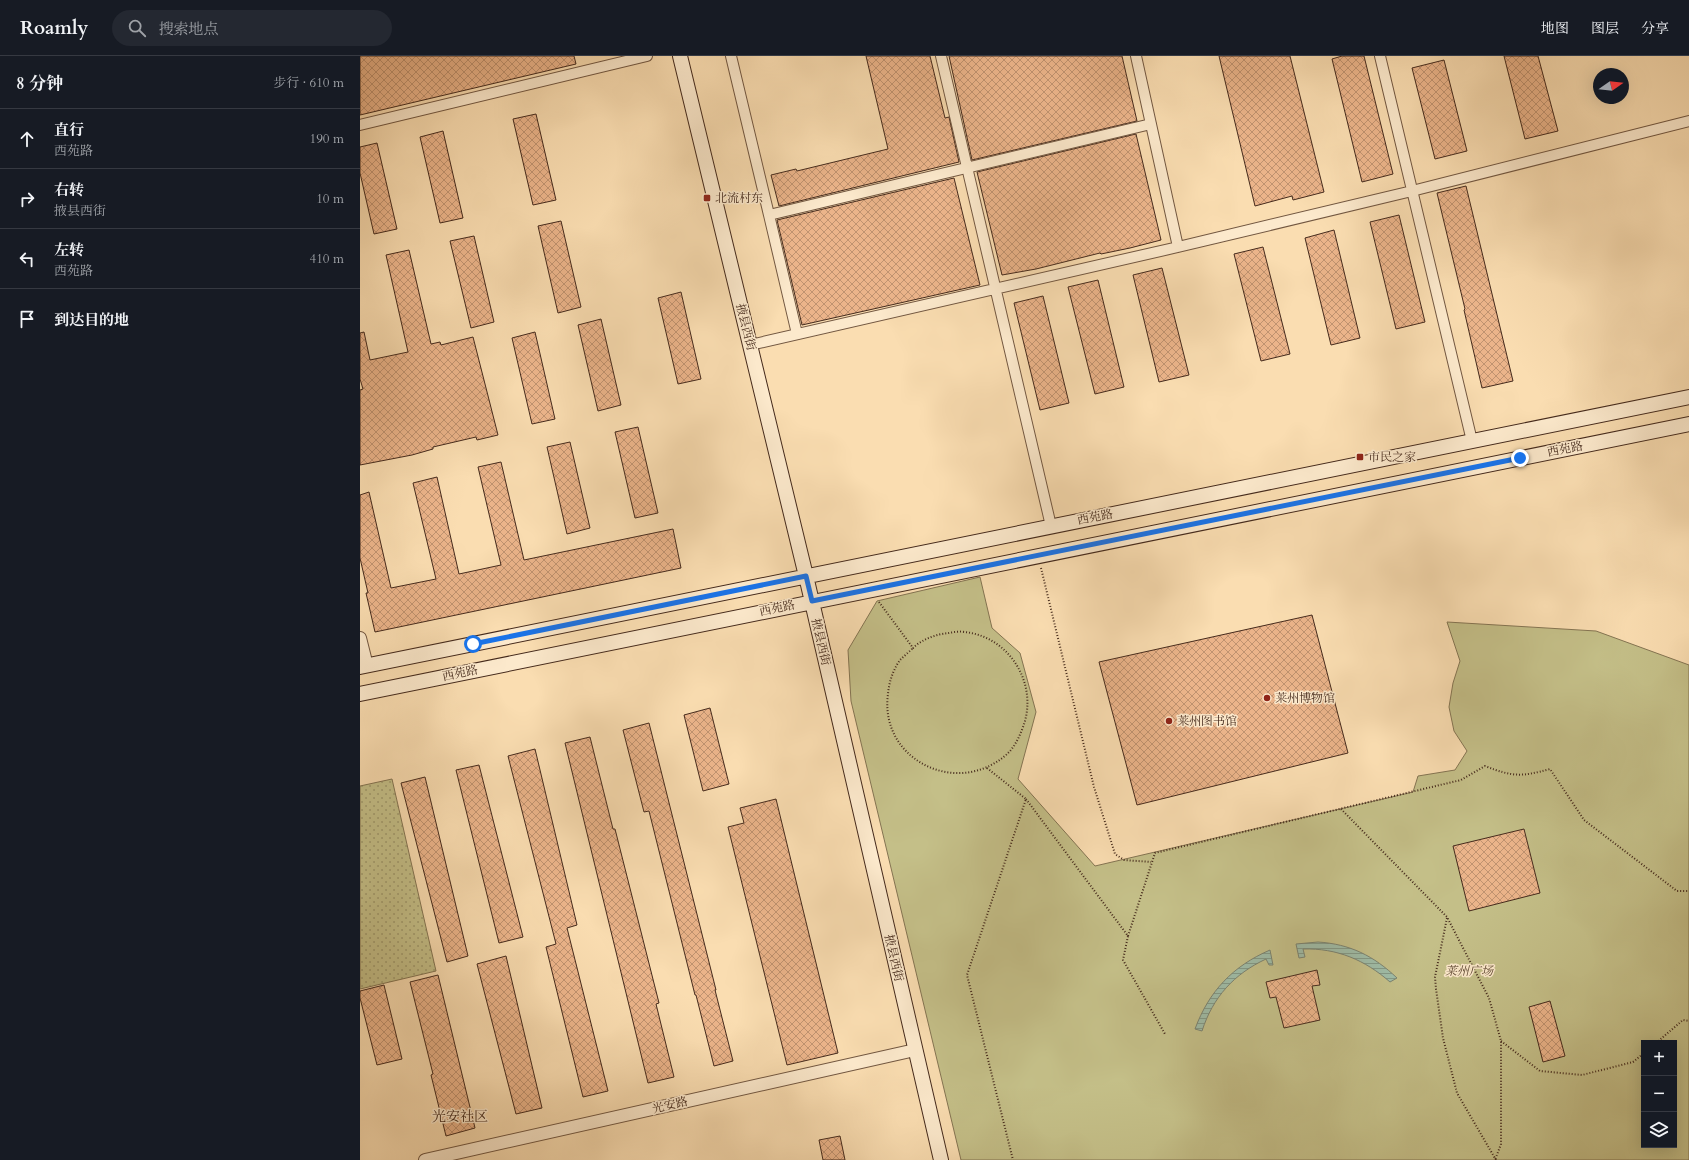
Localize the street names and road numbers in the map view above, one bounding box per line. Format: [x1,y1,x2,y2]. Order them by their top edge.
street label: 掖县西街 [732,302,760,353]
street label: 西苑路 [1546,438,1584,460]
street label: 西苑路 [1076,506,1114,528]
street label: 西苑路 [758,596,796,620]
street label: 掖县西街 [808,617,834,668]
street label: 西苑路 [441,661,479,685]
street label: 掖县西街 [881,933,907,984]
street label: 光安路 [651,1093,689,1117]

